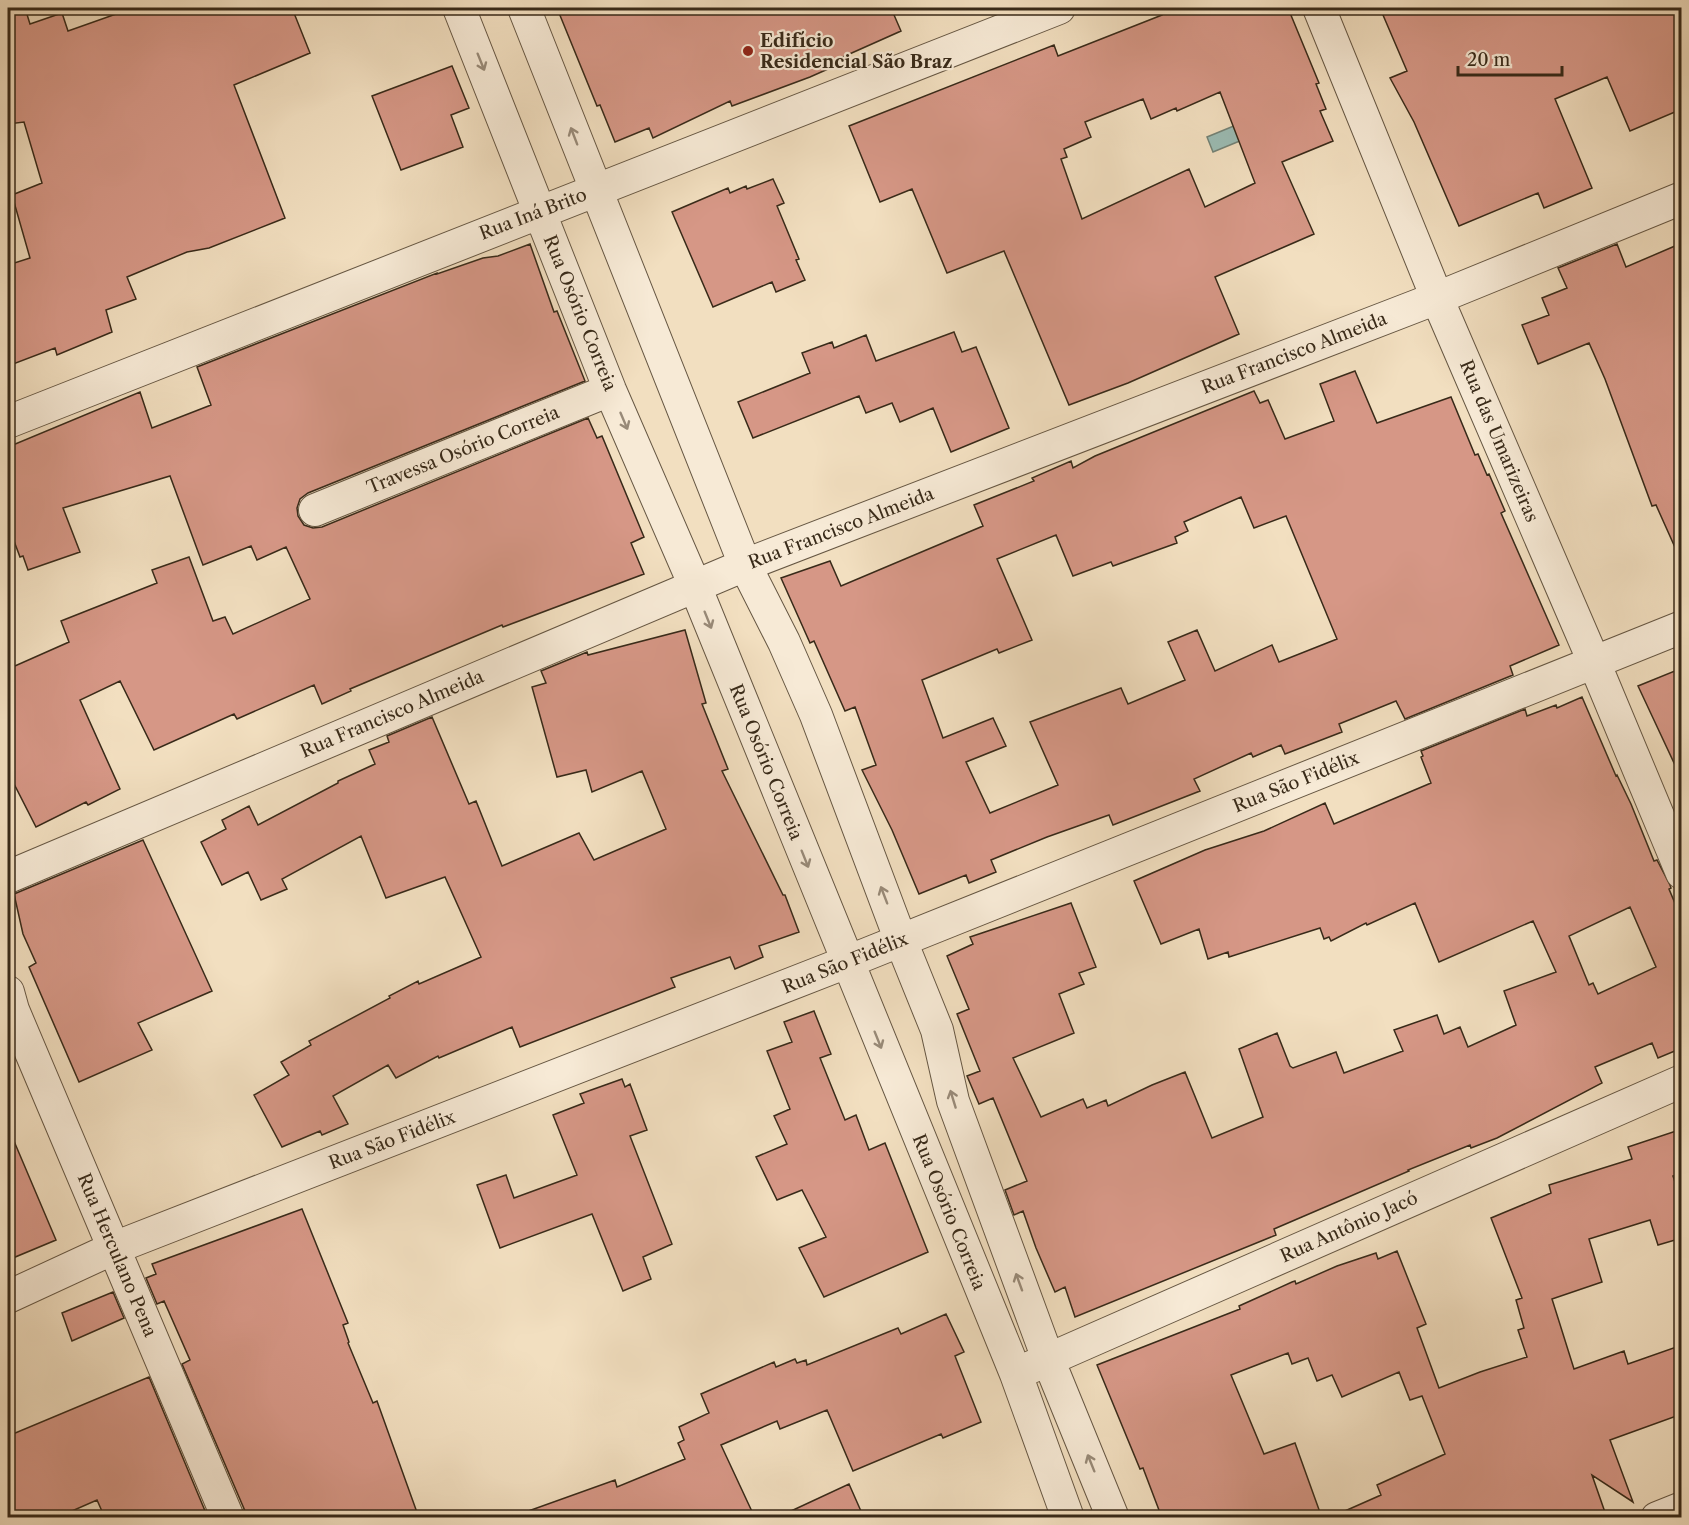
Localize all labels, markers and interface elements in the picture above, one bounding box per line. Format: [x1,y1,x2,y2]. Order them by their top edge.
place label: Edifício Residencial São Braz [760,30,952,73]
scale bar [1458,39,1562,77]
marker: Edifício Residencial São Braz [741,44,755,58]
text: 20 m [1467,49,1511,71]
one-way arrow [476,52,487,71]
one-way arrow [568,127,579,145]
street label: Rua Iná Brito [476,183,590,245]
street label: Rua Osório Correia [539,232,621,395]
street label: Rua Francisco Almeida [1198,307,1390,399]
street label: Rua das Umarizeiras [1455,357,1543,525]
street label: Travessa Osório Correia [364,401,563,499]
one-way arrow [619,411,630,430]
street label: Rua Francisco Almeida [745,482,937,574]
one-way arrow [703,610,714,629]
street label: Rua Francisco Almeida [297,665,487,763]
street label: Rua Osório Correia [725,681,807,844]
street label: Rua São Fidélix [1230,747,1363,817]
one-way arrow [800,849,811,868]
one-way arrow [877,886,888,905]
street label: Rua São Fidélix [779,928,912,998]
one-way arrow [873,1030,884,1048]
one-way arrow [947,1090,958,1109]
street label: Rua São Fidélix [326,1106,459,1174]
street label: Rua Osório Correia [908,1131,990,1294]
street label: Rua Herculano Pena [73,1170,162,1341]
street label: Rua Antônio Jacó [1277,1187,1421,1267]
one-way arrow [1013,1273,1024,1292]
one-way arrow [1085,1455,1096,1473]

